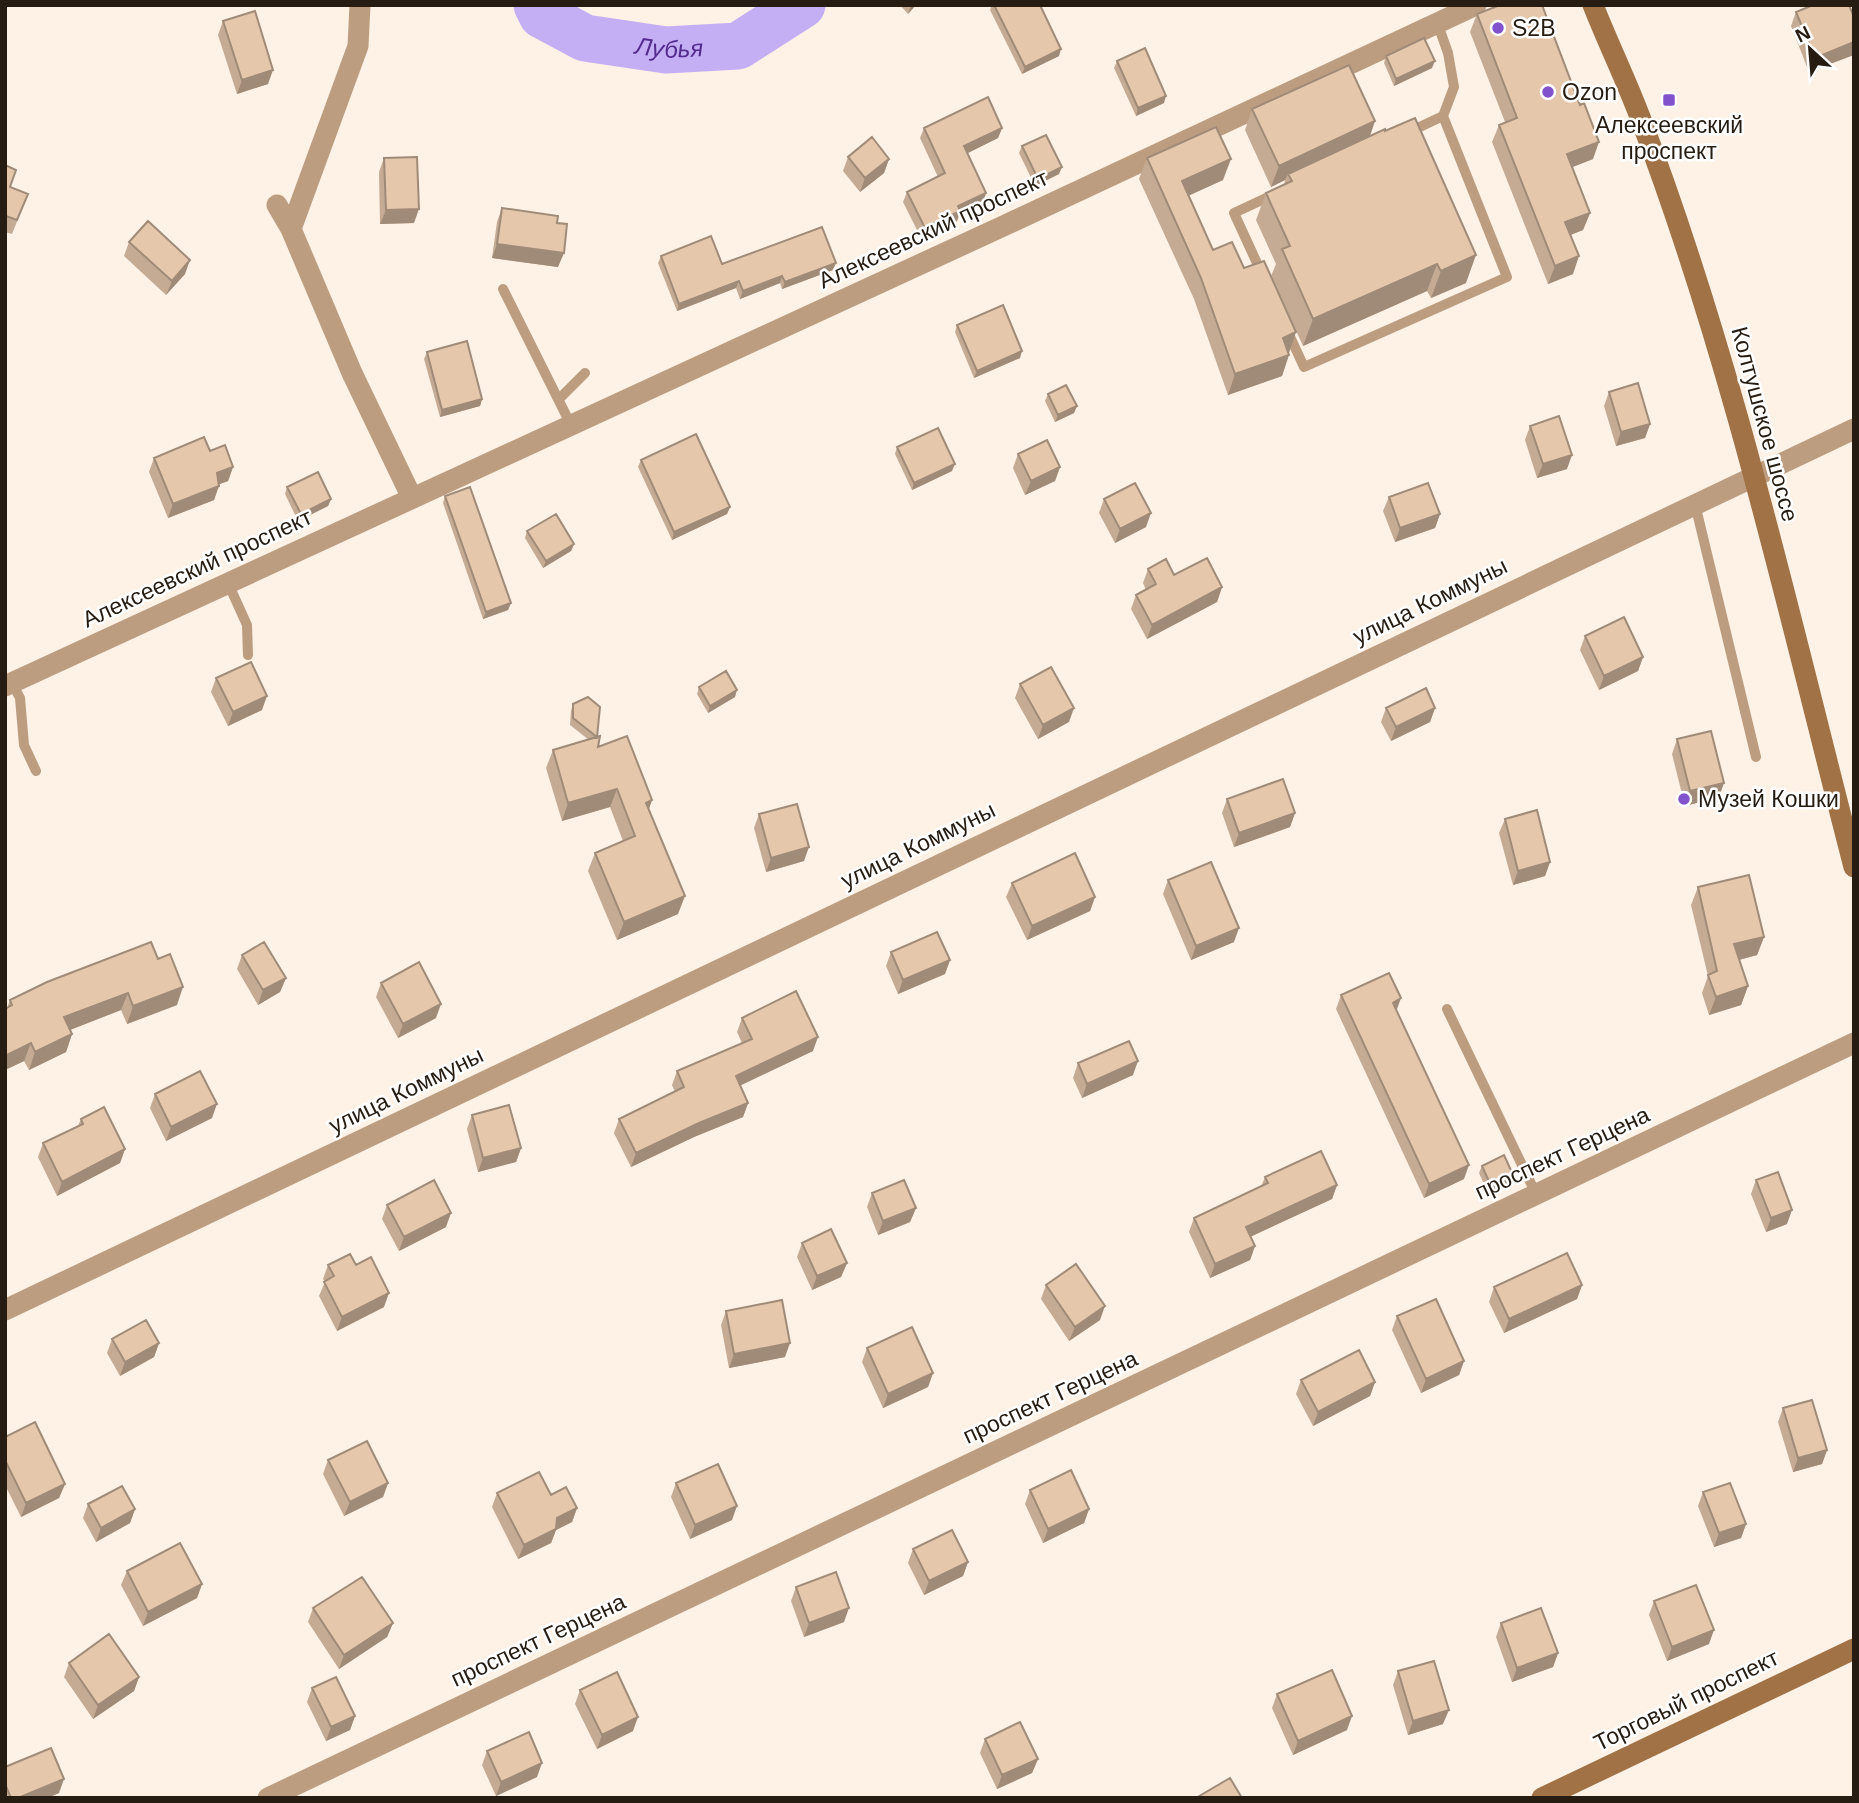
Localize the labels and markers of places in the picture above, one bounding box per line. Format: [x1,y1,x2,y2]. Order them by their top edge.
place label: S2B [1512,15,1555,41]
marker: S2B [1490,20,1506,36]
place label: Ozon [1562,79,1617,105]
marker: Ozon [1540,84,1556,100]
marker: Алексеевский проспект [1661,92,1677,108]
place label: Алексеевский проспект [1595,112,1743,164]
place label: Музей Кошки [1698,786,1839,812]
marker: Музей Кошки [1676,791,1692,807]

